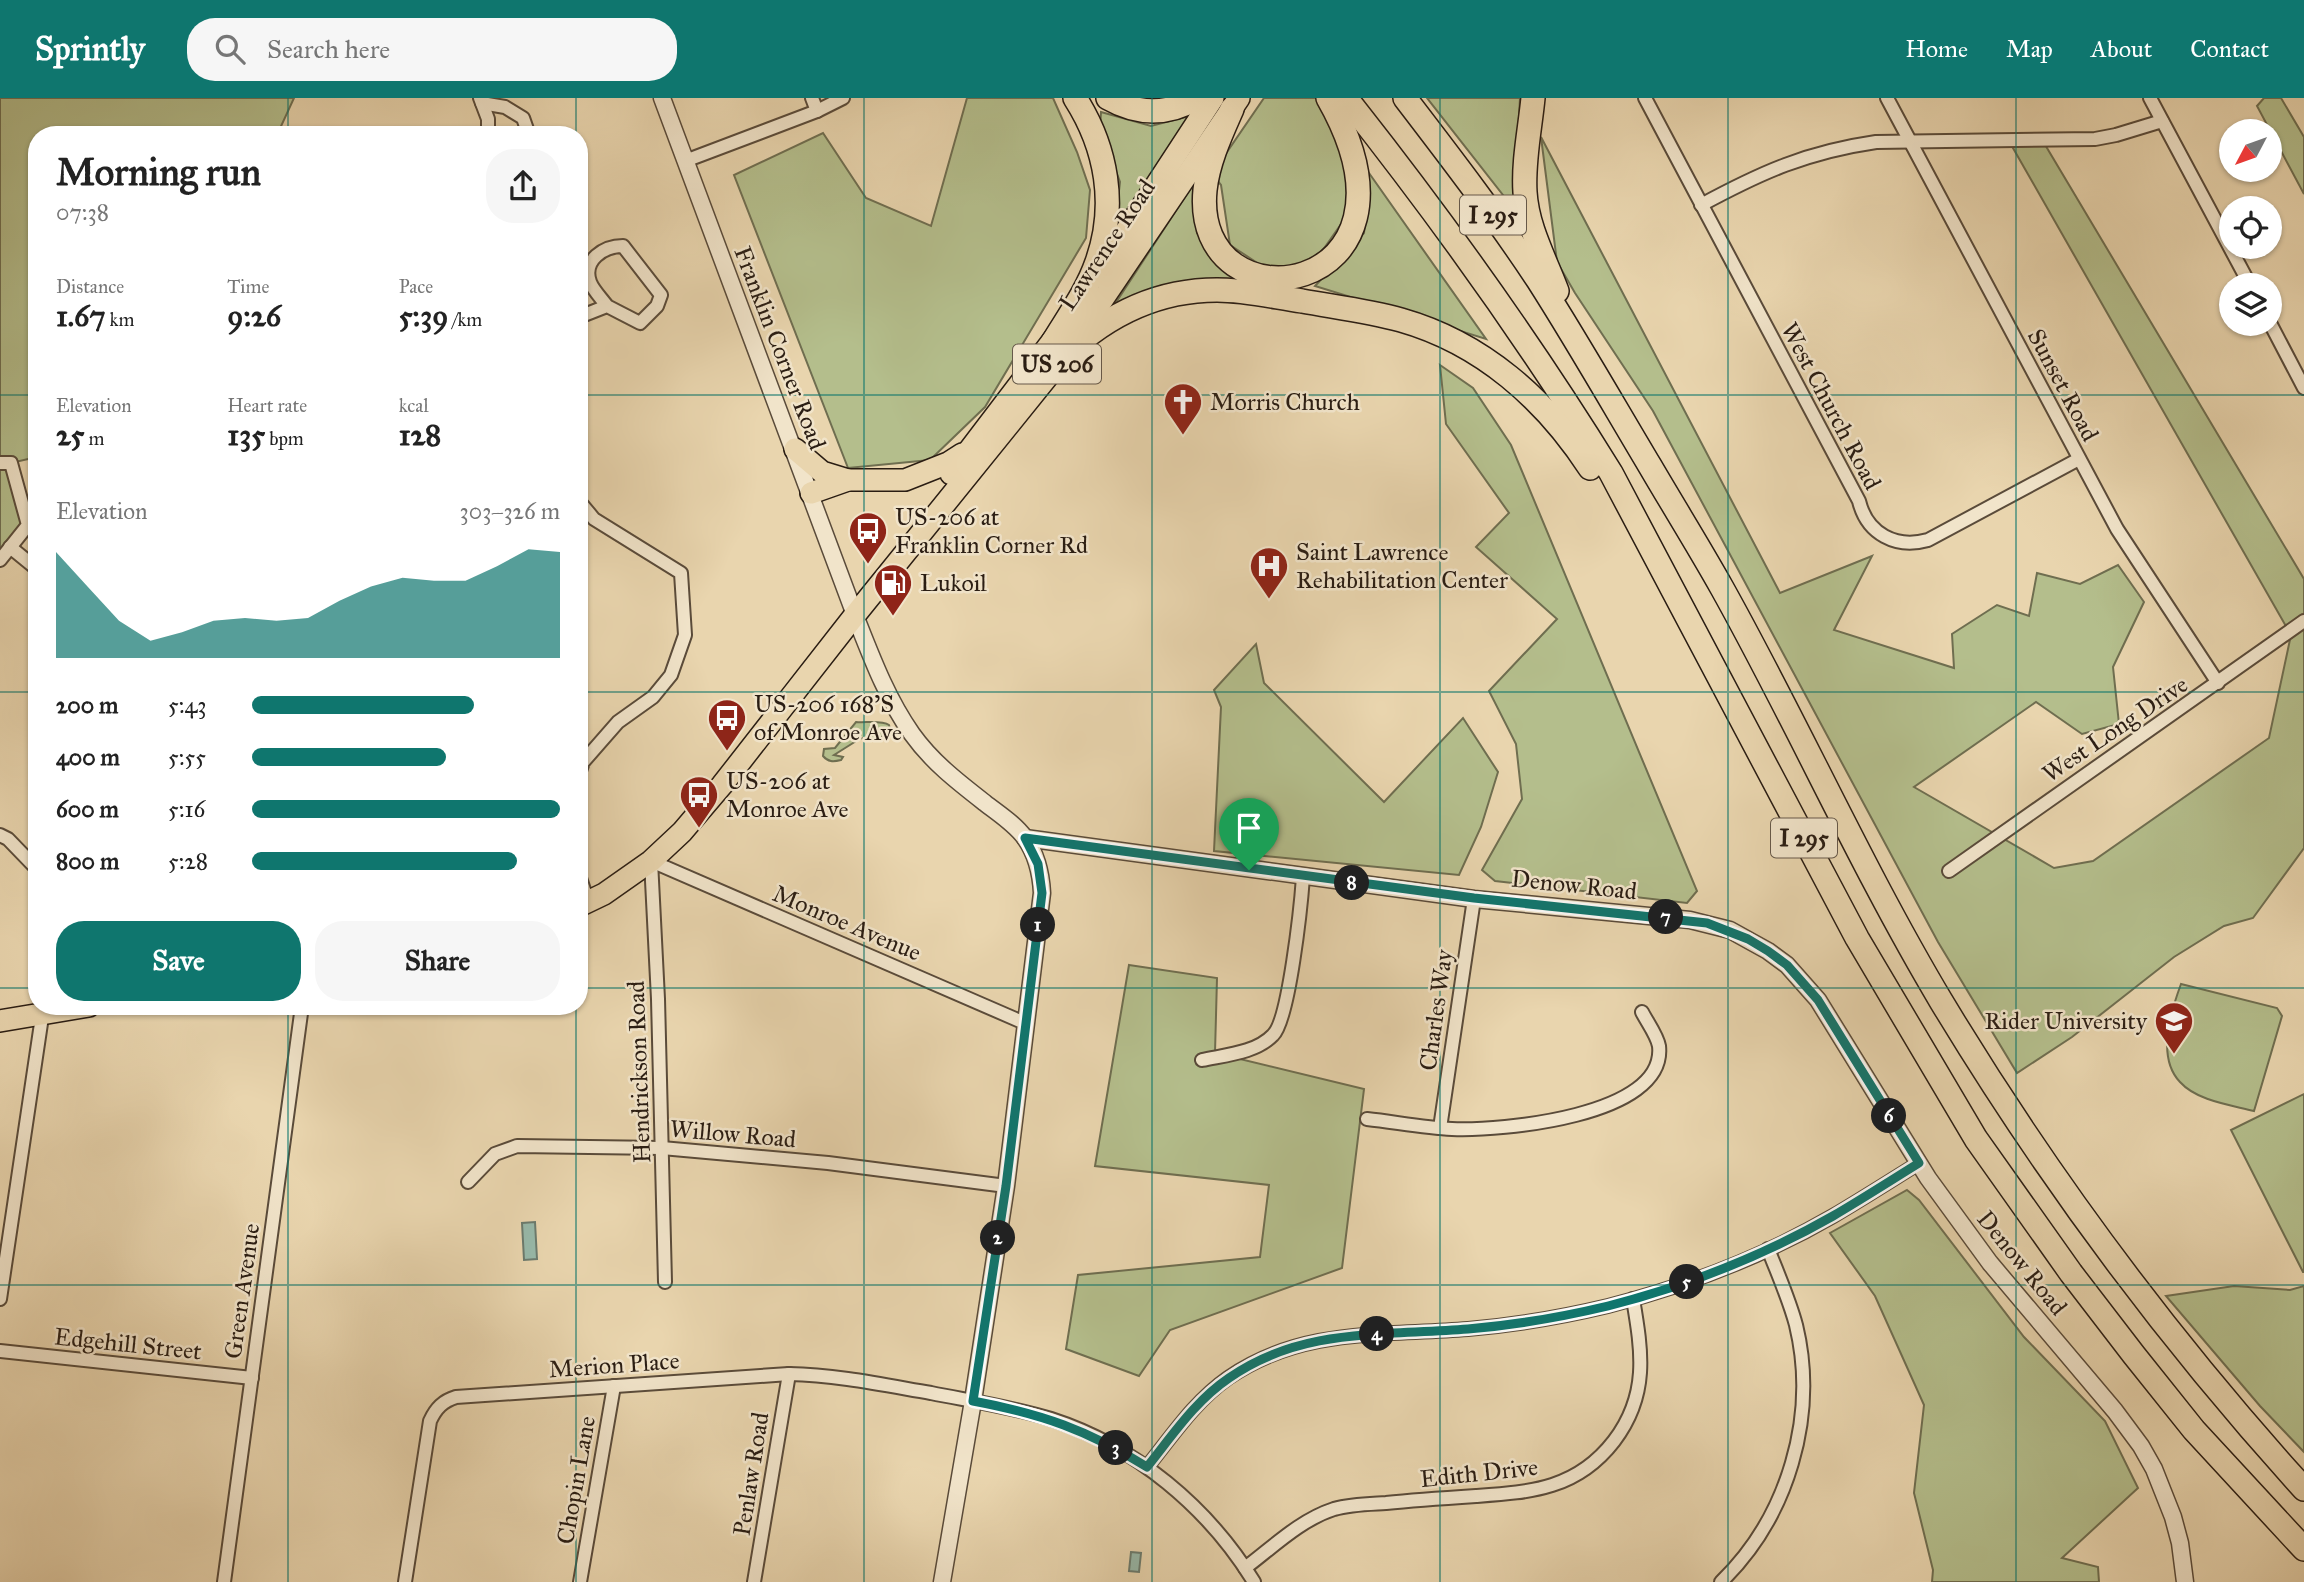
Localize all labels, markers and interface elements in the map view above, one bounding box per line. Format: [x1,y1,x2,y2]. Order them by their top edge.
search box [187,18,677,81]
text: Sprintly [35,29,145,69]
icon: search [211,30,249,68]
text: Search here [267,33,390,65]
text: Home [1905,34,1968,64]
text: Map [2006,34,2053,64]
text: About [2091,34,2152,64]
text: Contact [2190,34,2269,64]
north arrow [2219,119,2282,182]
map controls [2219,119,2282,336]
text: Morning run [56,149,261,195]
button: share [486,149,560,223]
street label: Lawrence Road [1052,174,1162,316]
road number: I 295 [1460,196,1526,234]
button: locate [2219,196,2282,259]
text: 07:38 [56,198,109,226]
street label: Franklin Corner Road [727,242,833,454]
button: layers [2219,273,2282,336]
text: Distance [56,275,124,298]
text: Time [227,275,269,298]
text: Pace [399,275,433,298]
text: 1.67 [56,298,105,334]
text: 9:26 [227,298,281,334]
text: 5:39 [399,298,448,334]
text: km [105,308,134,331]
text: /km [448,308,482,331]
street label: West Church Road [1774,317,1888,495]
street label: Sunset Road [2021,324,2105,446]
road number: US 206 [1013,344,1101,384]
church icon: Morris Church [1162,381,1204,436]
place label: Morris Church [1210,387,1360,417]
text: Elevation [56,394,131,417]
text: Heart rate [227,394,307,417]
text: kcal [399,394,429,417]
text: 25 [56,417,85,453]
text: 135 [227,417,265,453]
text: 128 [399,417,441,453]
text: m [85,427,105,450]
text: bpm [265,427,304,450]
text: Elevation [56,497,147,525]
text: 303–326 m [460,497,560,525]
place label: US-206 at Franklin Corner Rd [895,502,1088,560]
bus stop icon: US-206 at Franklin Corner Rd [847,510,889,565]
place label: Saint Lawrence Rehabilitation Center [1296,537,1508,595]
hospital icon: Saint Lawrence Rehabilitation Center [1248,545,1290,600]
fuel station icon: Lukoil [872,562,914,617]
place label: Lukoil [920,568,987,598]
street label: West Long Drive [2037,669,2193,789]
place label: US-206 168'S of Monroe Ave [754,689,902,747]
text: 200 m [56,691,118,719]
text: 5:43 [168,691,207,719]
bus stop icon: US-206 168'S of Monroe Ave [706,697,748,752]
text: 400 m [56,743,120,771]
text: 5:55 [168,743,206,771]
place label: US-206 at Monroe Ave [726,766,848,824]
bus stop icon: US-206 at Monroe Ave [678,774,720,829]
text: 600 m [56,795,119,823]
text: 5:16 [168,795,205,823]
pin [1219,798,1279,870]
icon: arrive [1230,809,1268,847]
road number: I 295 [1771,818,1837,858]
text: 800 m [56,847,119,875]
text: 5:28 [168,847,208,875]
street label: Denow Road [1510,863,1638,907]
pin: 8 [1334,866,1370,900]
text: 8 [1346,871,1357,894]
street label: Monroe Avenue [768,878,926,968]
pin: 7 [1648,900,1684,934]
text: 7 [1660,905,1671,928]
pin: 1 [1020,908,1056,942]
text: 1 [1034,913,1041,936]
button: Save [56,921,301,1001]
button: Share [315,921,560,1001]
street label: Charles Way [1413,947,1459,1072]
street label: Hendrickson Road [621,980,657,1164]
school or university icon: Rider University [2153,1000,2195,1055]
place label: Rider University [1984,1006,2148,1036]
pin: 6 [1871,1098,1906,1134]
text: 6 [1884,1104,1893,1127]
street label: Willow Road [669,1114,797,1154]
street label: Denow Road [1971,1205,2073,1321]
pin: 2 [981,1220,1016,1256]
street label: Green Avenue [218,1221,266,1361]
text: 2 [993,1226,1002,1249]
pin: 5 [1670,1264,1704,1300]
text: 5 [1682,1270,1691,1293]
pin: 4 [1360,1316,1394,1352]
street label: Edgehill Street [53,1321,204,1367]
text: 4 [1371,1322,1382,1345]
street label: Merion Place [548,1345,680,1385]
street label: Penlaw Road [726,1410,776,1538]
street label: Chopin Lane [550,1414,602,1546]
pin: 3 [1098,1430,1134,1466]
text: 3 [1112,1436,1119,1459]
street label: Edith Drive [1419,1452,1539,1494]

